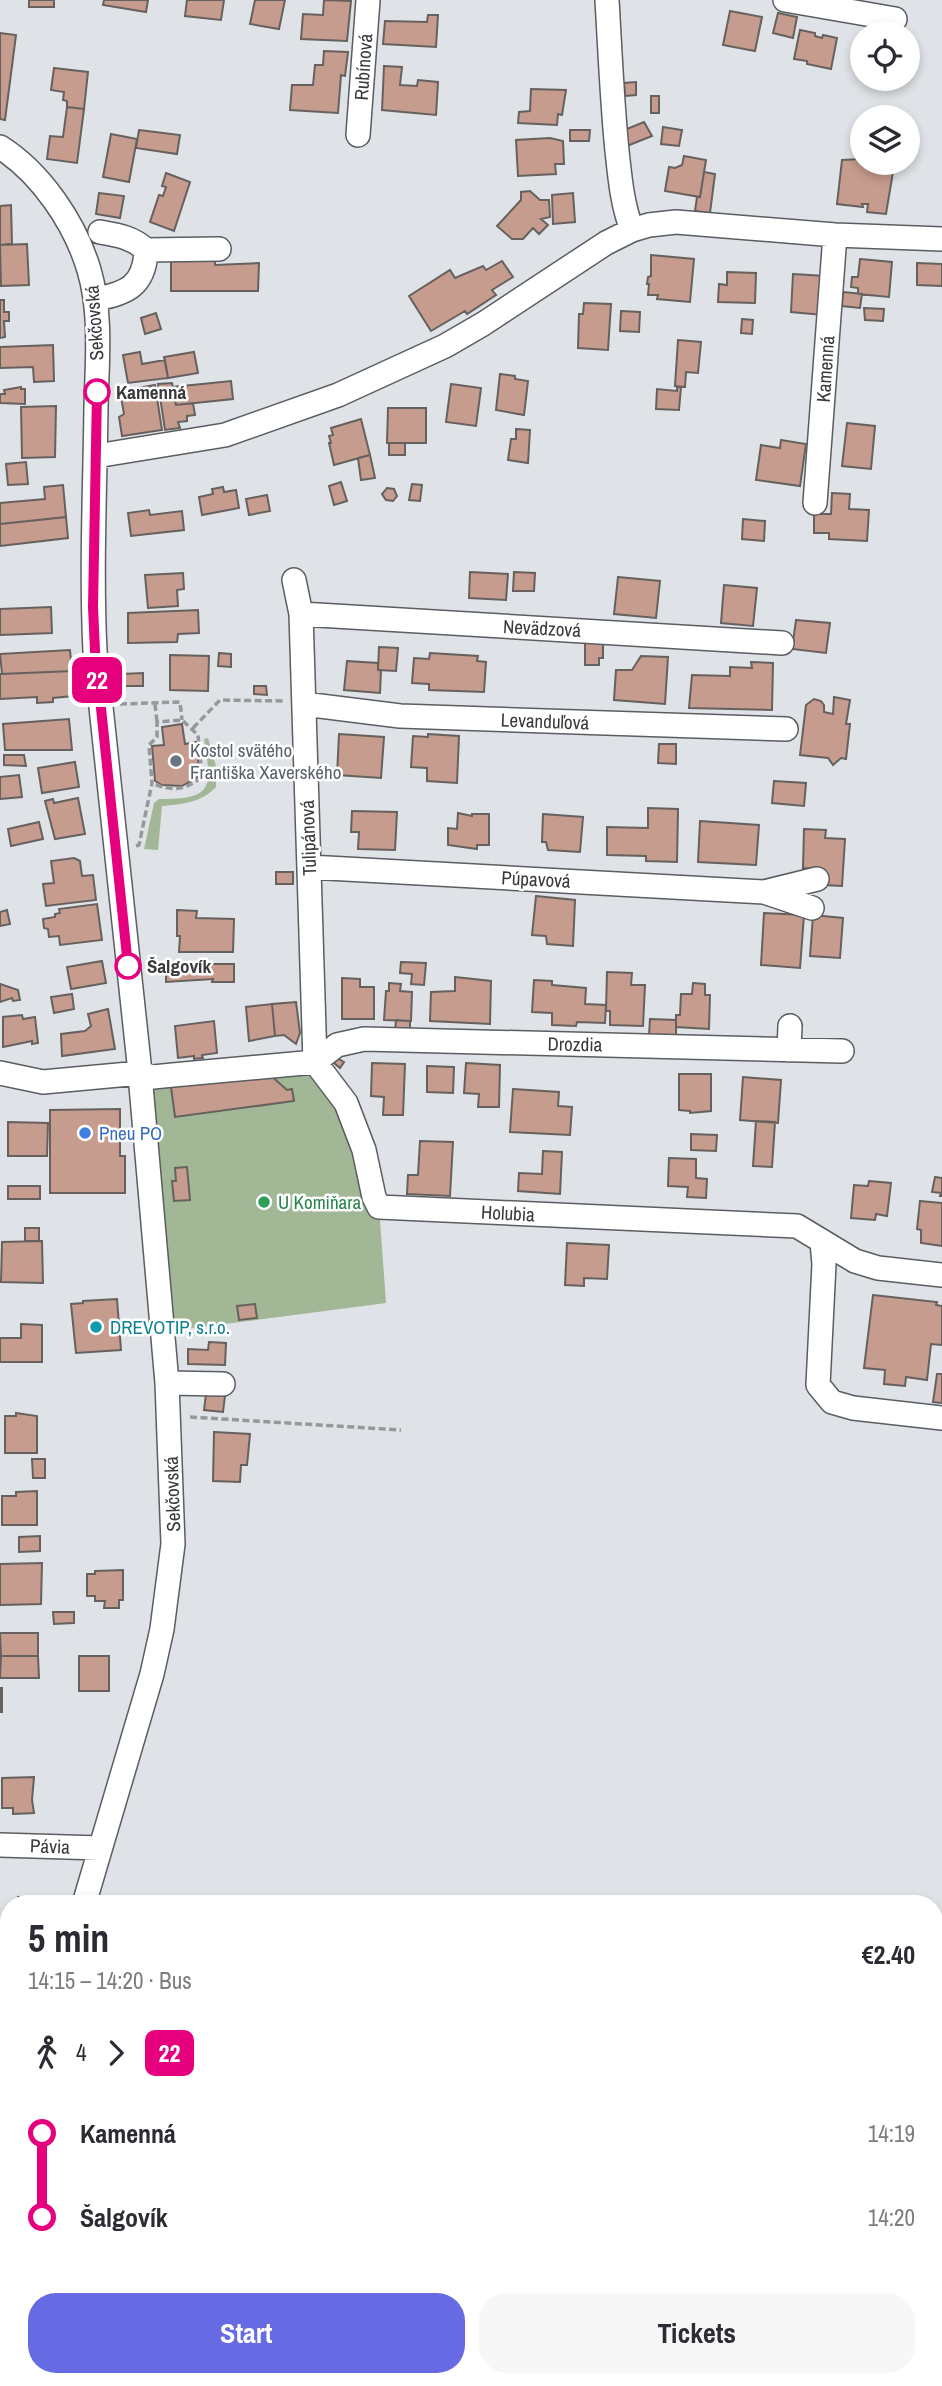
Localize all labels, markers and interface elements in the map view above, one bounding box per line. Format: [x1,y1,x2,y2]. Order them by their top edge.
map controls [850,21,920,175]
button: locate [850,21,920,91]
street label: Rubínová [348,33,378,101]
button: layers [850,105,920,175]
street label: Sekčovská [78,284,110,361]
street label: Kamenná [810,335,840,403]
marker: Kamenná [84,379,110,405]
place label: Kamenná [116,379,186,405]
street label: Nevädzová [502,613,582,643]
line badge: 22 [66,657,128,703]
text: 22 [86,664,108,696]
street label: Levanduľová [500,706,590,736]
place label: Kostol svätého Františka Xaverského [190,737,341,785]
marker: Kostol svätého Františka Xaverského [168,753,184,769]
street label: Tulipánová [294,799,322,876]
street label: Púpavová [501,864,572,894]
marker: Šalgovík [115,953,141,979]
place label: Šalgovík [147,953,211,979]
street label: Drozdia [547,1031,603,1057]
place label: Pneu PO [99,1120,162,1146]
marker: Pneu PO [77,1125,93,1141]
place label: U Komiňara [278,1189,361,1215]
marker: U Komiňara [256,1194,272,1210]
street label: Holubia [481,1199,536,1227]
place label: DREVOTIP, s.r.o. [110,1314,230,1340]
marker: DREVOTIP, s.r.o. [88,1319,104,1335]
street label: Sekčovská [158,1456,186,1532]
street label: Pávia [30,1832,71,1860]
text: 5 min [28,1913,109,1964]
text: €2.40 [862,1937,915,1972]
text: 14:15 – 14:20 · Bus [28,1965,192,1996]
icon: walk [28,2034,66,2072]
icon: forward [97,2034,135,2072]
text: 4 [76,2037,87,2068]
text: 22 [159,2037,180,2069]
text: Kamenná [80,2116,176,2151]
text: 14:19 [868,2118,915,2149]
text: Šalgovík [80,2200,168,2235]
text: 14:20 [868,2202,915,2233]
button: Start [28,2293,465,2373]
button: Tickets [479,2293,915,2373]

